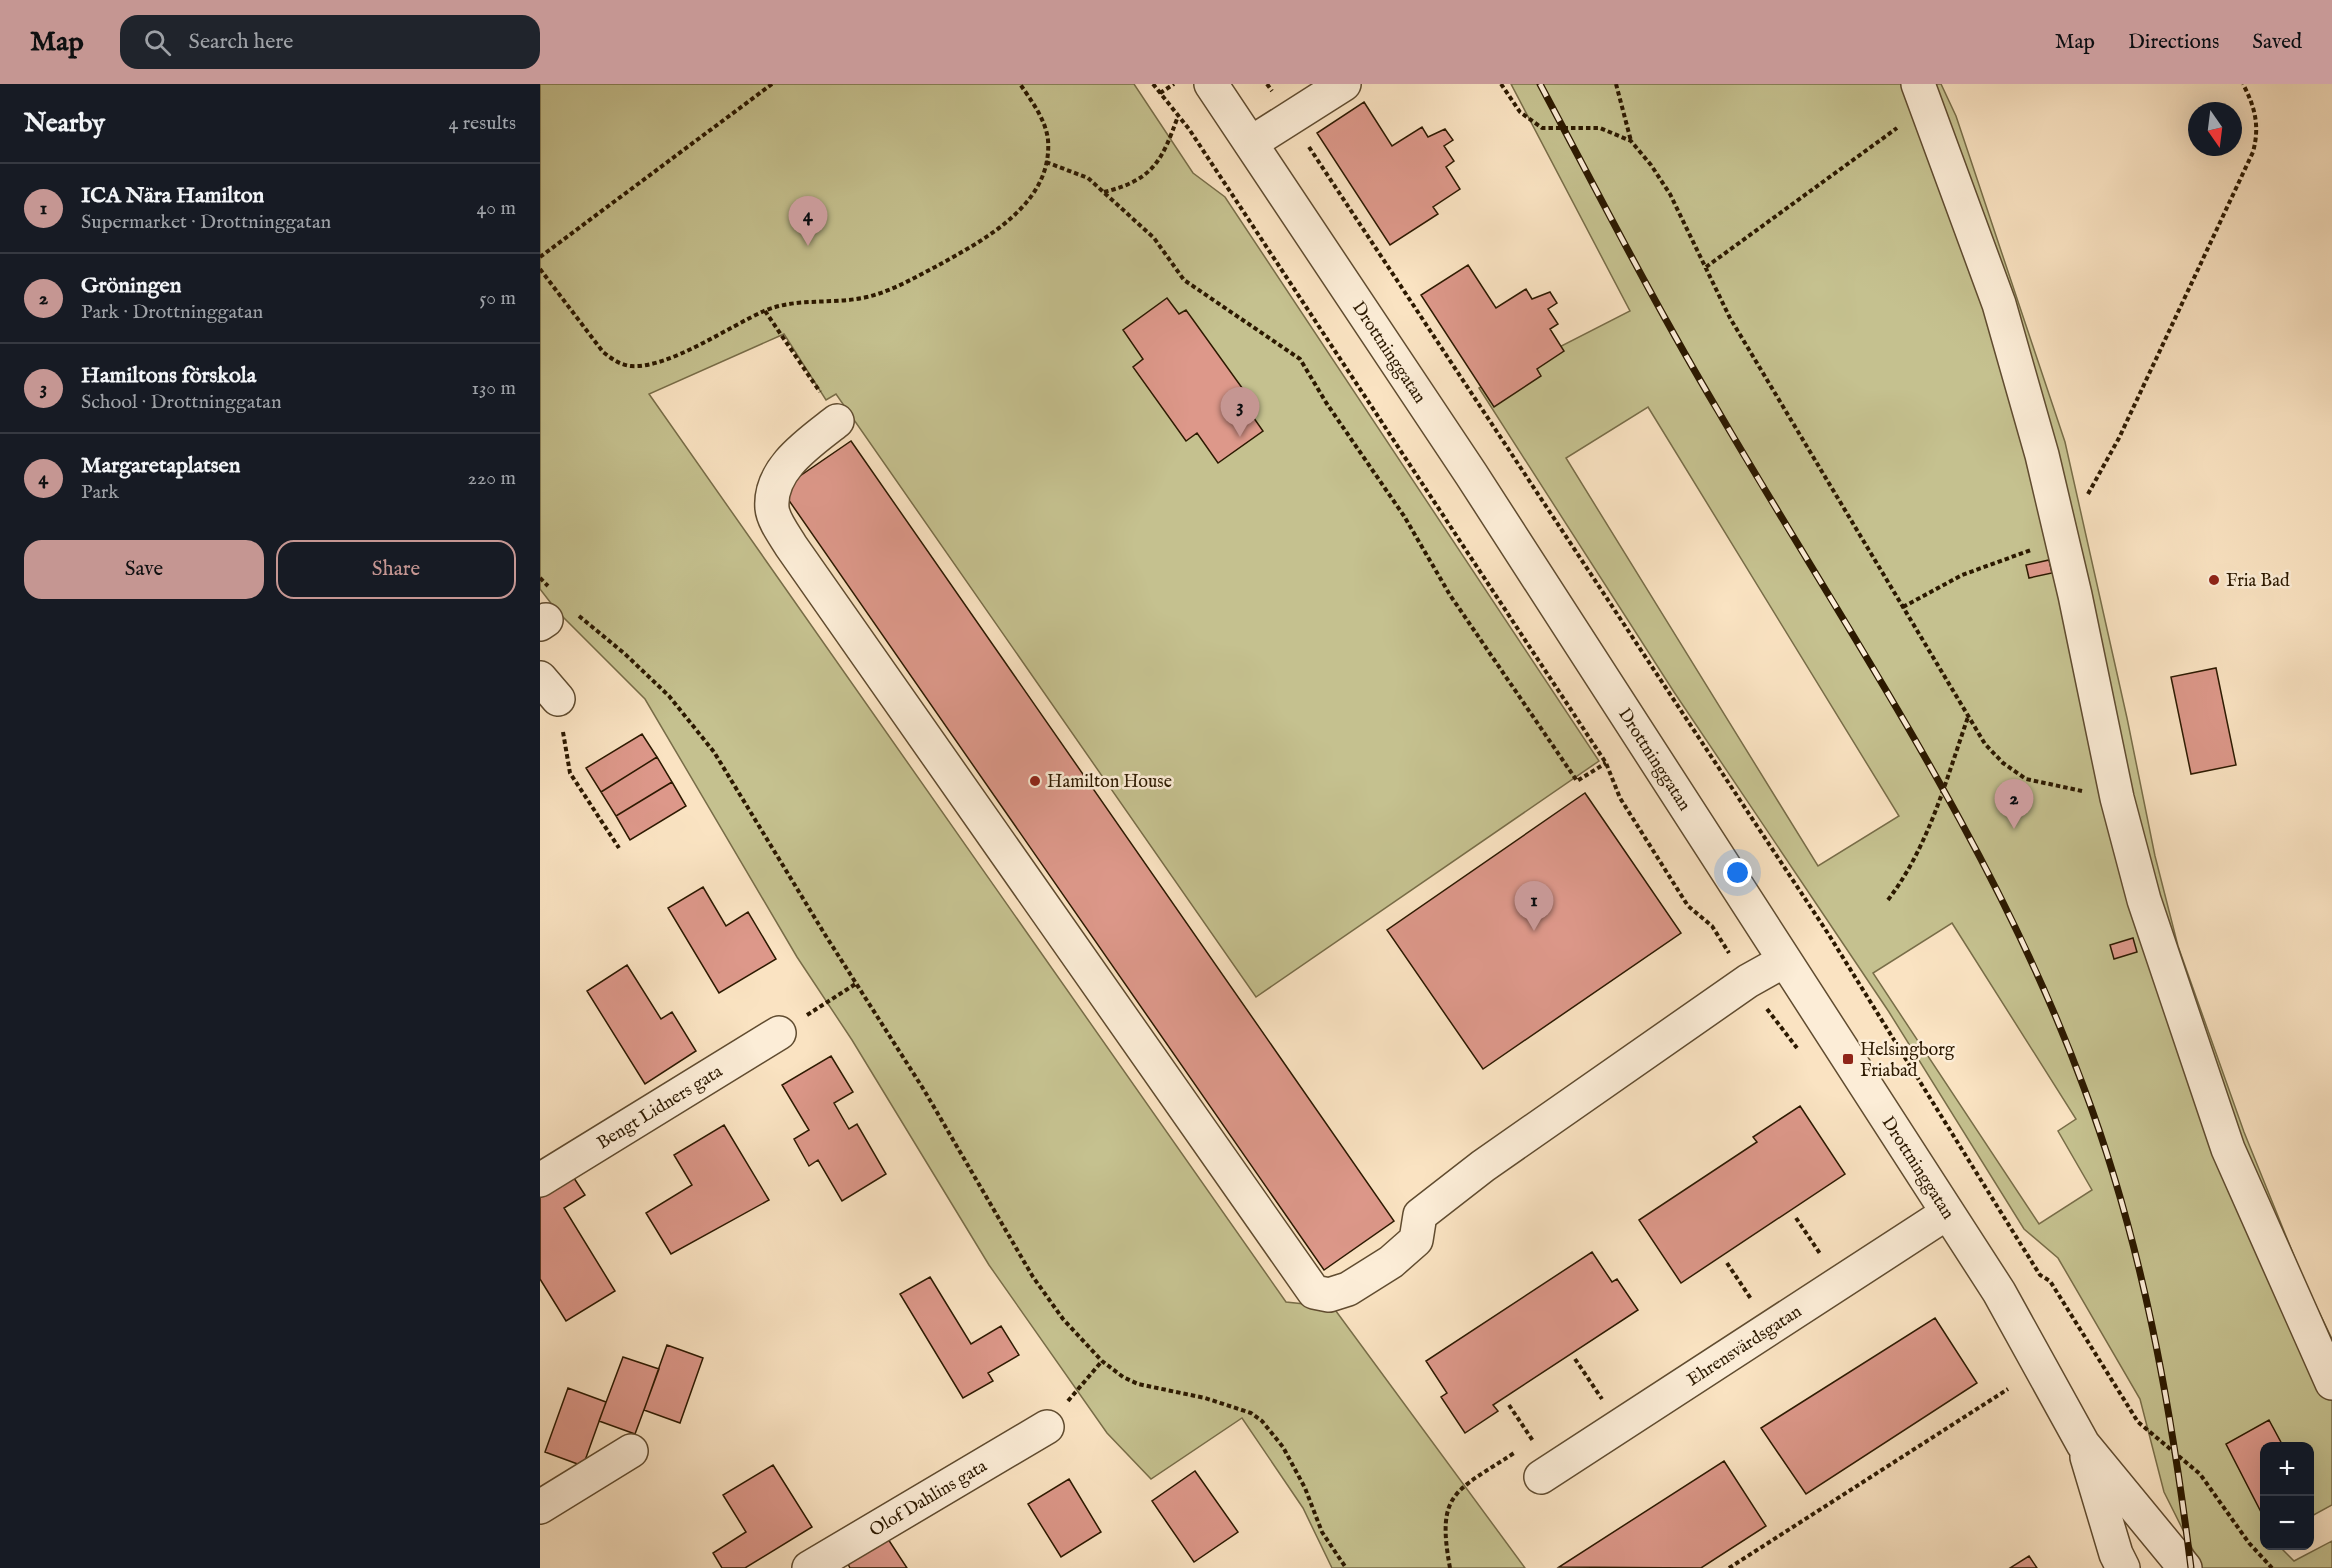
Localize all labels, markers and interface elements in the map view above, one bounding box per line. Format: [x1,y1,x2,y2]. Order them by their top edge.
search box [120,15,540,69]
text: Map [30,25,84,60]
icon: search [141,26,174,59]
text: Search here [189,28,293,56]
text: Map [2055,29,2095,56]
text: Directions [2128,29,2219,56]
text: Saved [2252,29,2302,56]
north arrow [2188,102,2242,156]
text: Nearby [24,107,105,140]
text: 4 results [449,111,516,136]
text: ICA Nära Hamilton [81,182,264,210]
text: 1 [40,196,47,221]
text: 40 m [477,196,516,221]
pin: 4 [788,196,828,246]
text: Supermarket · Drottninggatan [81,210,331,235]
text: Gröningen [81,272,181,300]
text: 2 [39,286,48,311]
text: 50 m [479,286,516,311]
street label: Drottninggatan [1346,297,1431,409]
text: Park · Drottninggatan [81,300,263,325]
text: Hamiltons förskola [81,362,256,390]
text: 3 [40,376,47,401]
text: 130 m [471,376,516,401]
pin: 3 [1220,388,1260,437]
text: School · Drottninggatan [81,390,282,415]
text: Margaretaplatsen [81,452,240,480]
text: 4 [39,466,48,491]
text: 220 m [468,466,516,491]
text: Park [81,480,119,505]
button: Save [24,540,264,599]
button: Share [276,540,516,599]
place label: Fria Bad [2226,570,2290,593]
marker: Fria Bad [2207,573,2221,587]
street label: Drottninggatan [1612,704,1696,816]
place label: Hamilton House [1047,771,1172,794]
marker: Hamilton House [1028,774,1042,788]
pin: 2 [1994,780,2034,829]
your location [1723,858,1752,887]
pin: 1 [1514,882,1554,931]
place label: Helsingborg Friabad [1860,1039,1955,1083]
marker: Helsingborg Friabad [1841,1052,1855,1066]
street label: Bengt Lidners gata [593,1061,727,1155]
street label: Drottninggatan [1876,1112,1959,1224]
street label: Ehrensvärdsgatan [1683,1300,1807,1392]
map controls [2260,1442,2314,1550]
button: + [2260,1442,2314,1496]
street label: Olof Dahlins gata [865,1455,992,1543]
button: − [2260,1496,2314,1550]

